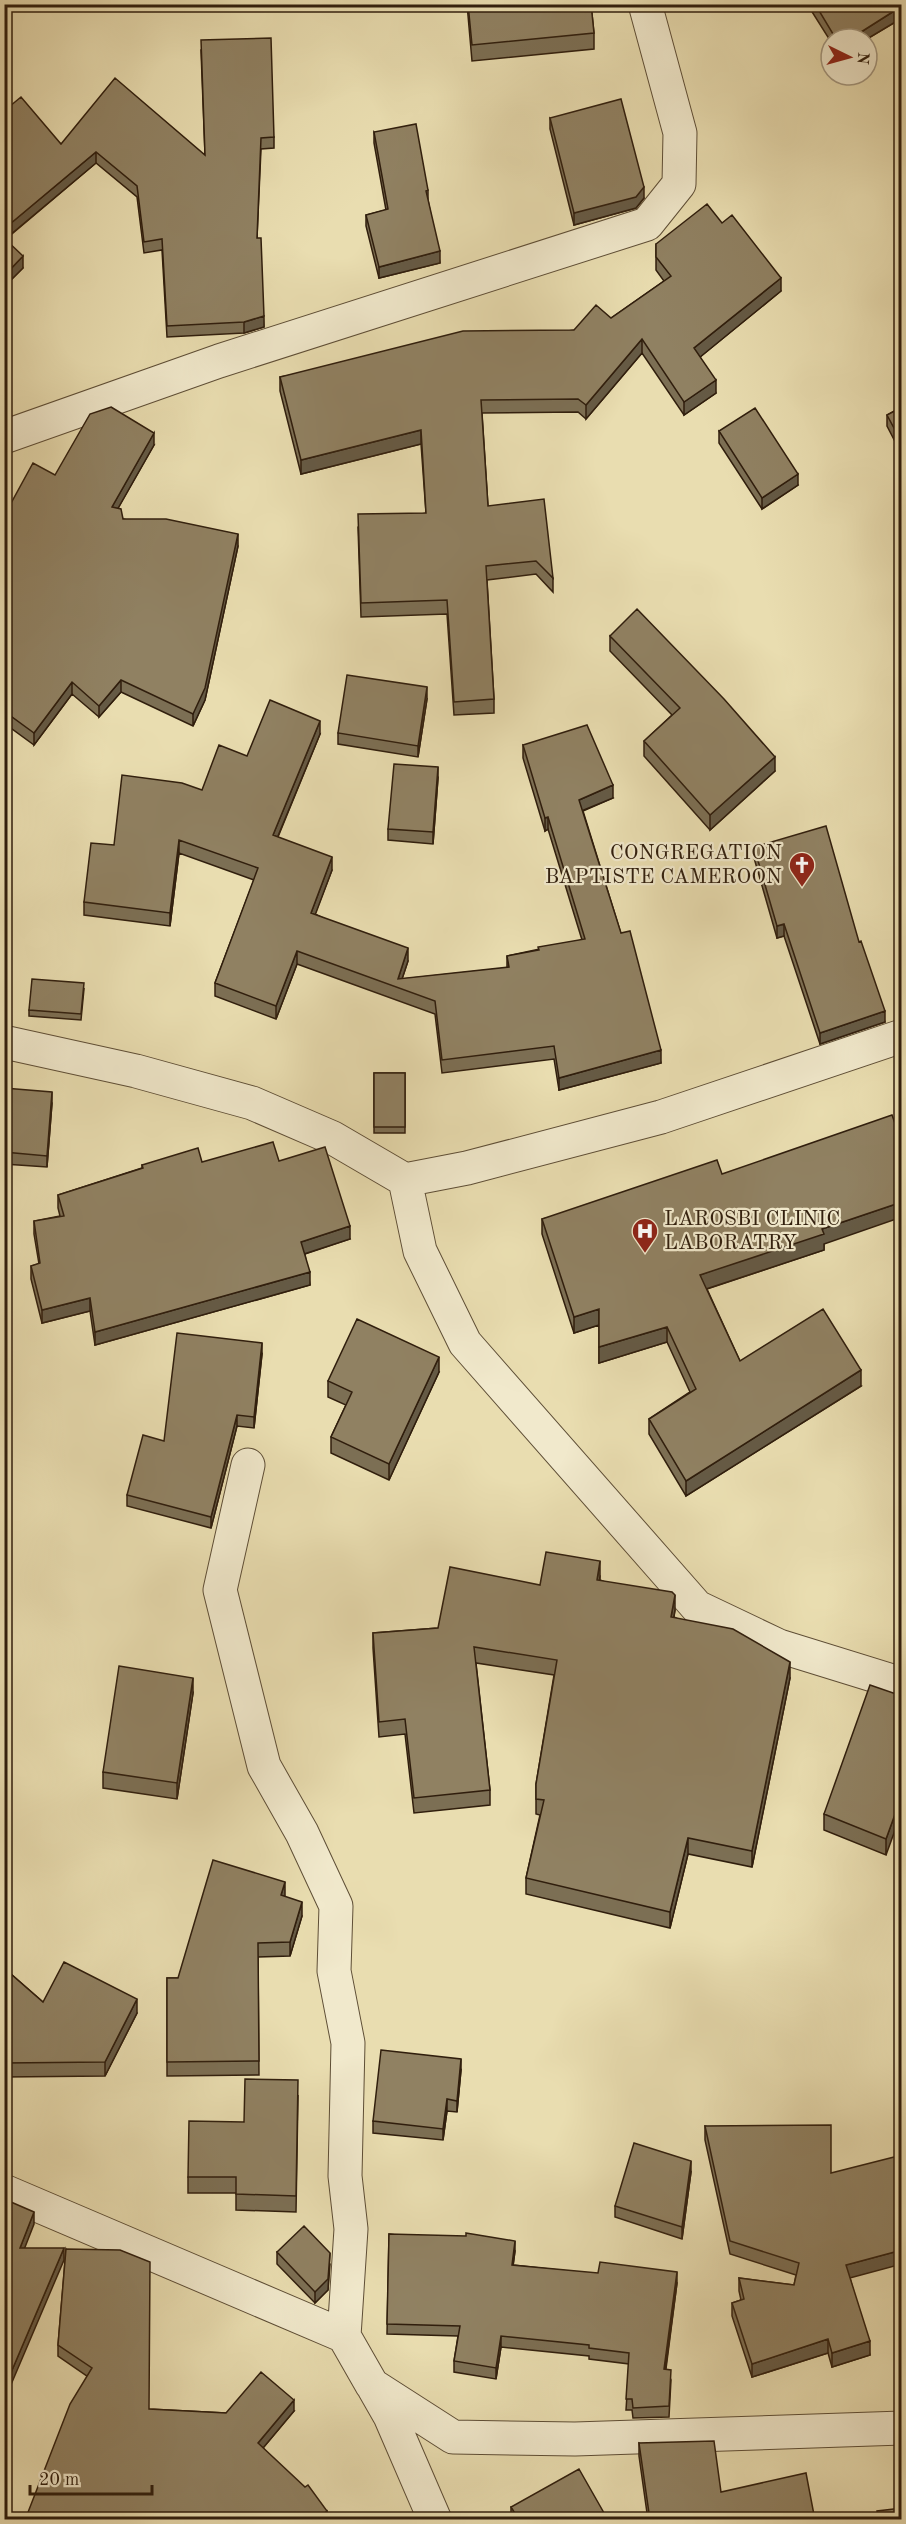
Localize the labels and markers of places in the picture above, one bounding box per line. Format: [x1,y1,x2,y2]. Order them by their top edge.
place label: CONGREGATION BAPTISTE CAMEROON [545,843,782,888]
church icon: CONGREGATION BAPTISTE CAMEROON [787,850,817,888]
place label: LAROSBI CLINIC LABORATRY [664,1209,840,1254]
hospital icon: LAROSBI CLINIC LABORATRY [630,1216,660,1254]

